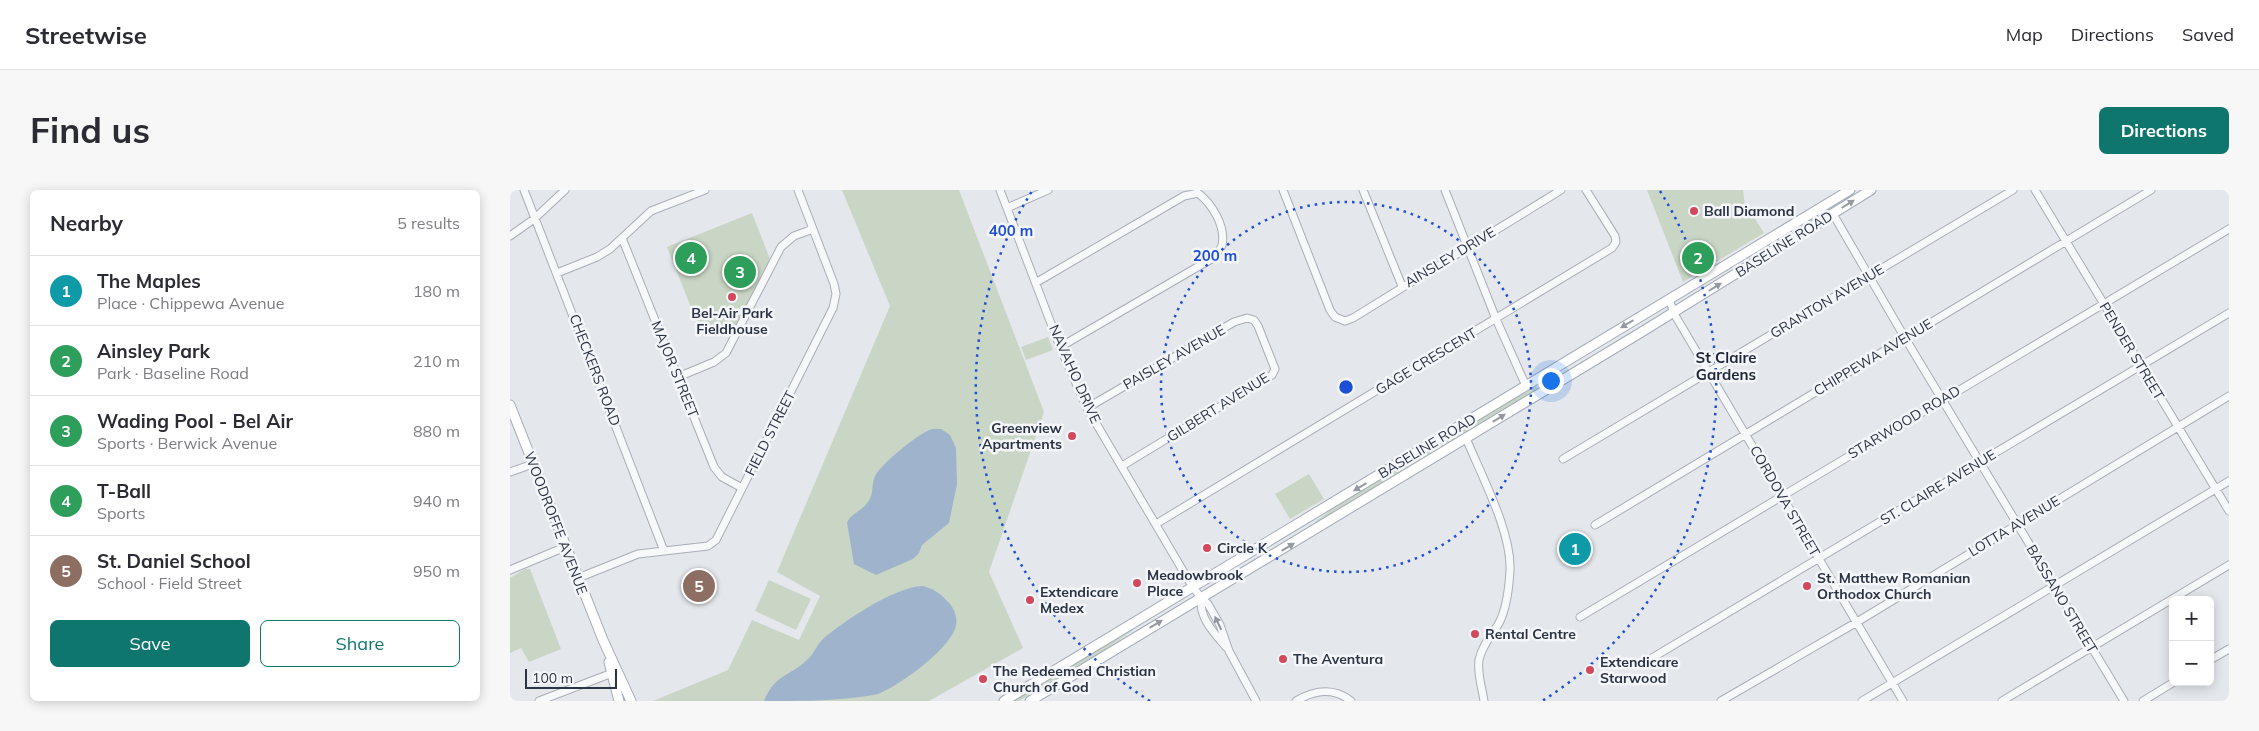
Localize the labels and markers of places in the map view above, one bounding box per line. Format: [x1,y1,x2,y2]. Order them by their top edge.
place label: Ball Diamond [1704,202,1794,220]
marker: Ball Diamond [1688,205,1700,217]
pin: 4 [675,239,707,277]
pin: 2 [1682,239,1714,277]
pin: 3 [724,253,756,291]
marker: Bel-Air Park Fieldhouse [726,291,738,303]
place label: Bel-Air Park Fieldhouse [691,304,773,338]
centre of rings [1337,378,1355,396]
place label: Greenview Apartments [982,419,1063,453]
marker: Greenview Apartments [1066,430,1078,442]
pin: 1 [1559,530,1591,568]
place label: Circle K [1217,539,1268,557]
marker: Circle K [1201,542,1213,554]
place label: Meadowbrook Place [1147,566,1243,600]
pin: 5 [683,567,715,605]
place label: St. Matthew Romanian Orthodox Church [1817,569,1971,603]
marker: Meadowbrook Place [1131,577,1143,589]
marker: St. Matthew Romanian Orthodox Church [1801,580,1813,592]
place label: Extendicare Medex [1040,583,1119,617]
marker: Extendicare Medex [1024,594,1036,606]
place label: Rental Centre [1485,625,1576,643]
marker: Rental Centre [1469,628,1481,640]
place label: The Aventura [1293,650,1383,668]
marker: The Aventura [1277,653,1289,665]
place label: Extendicare Starwood [1600,653,1679,687]
place label: The Redeemed Christian Church of God [993,662,1156,696]
marker: Extendicare Starwood [1584,664,1596,676]
marker: The Redeemed Christian Church of God [977,673,989,685]

